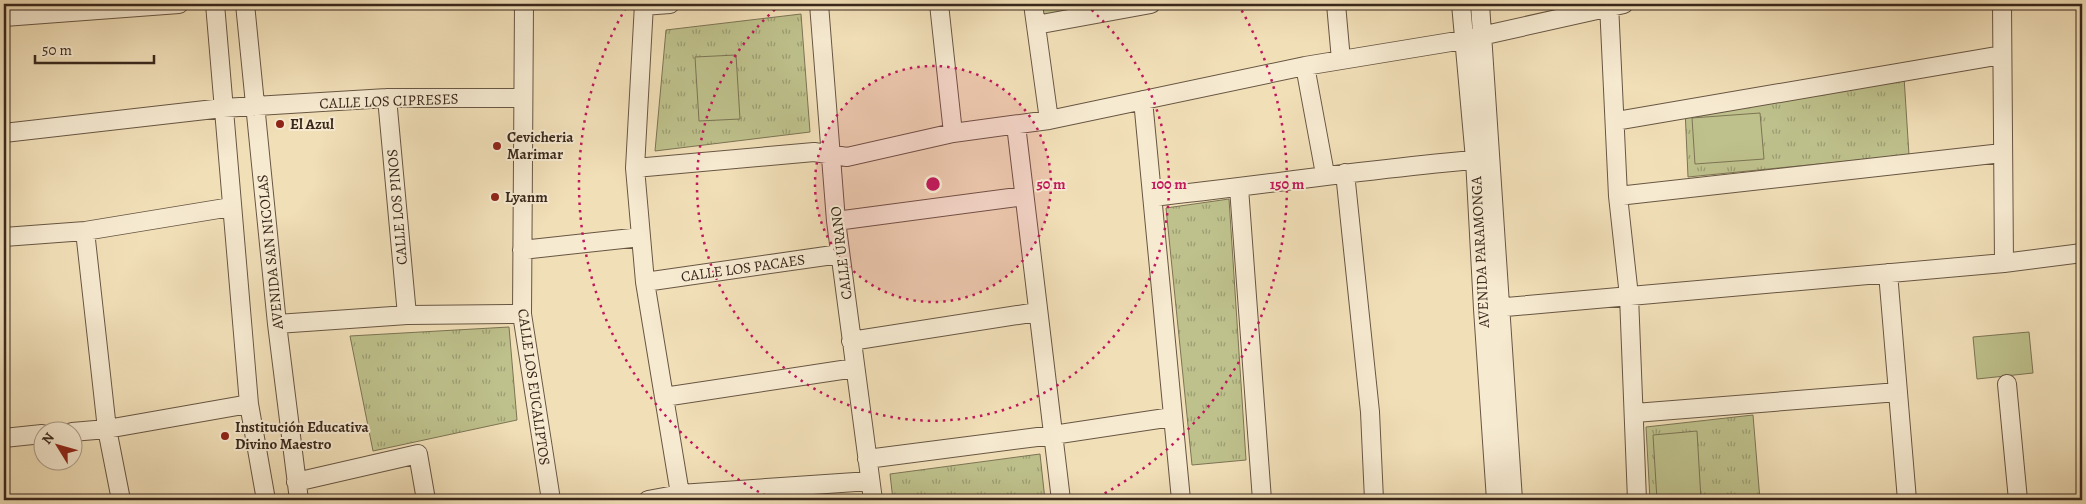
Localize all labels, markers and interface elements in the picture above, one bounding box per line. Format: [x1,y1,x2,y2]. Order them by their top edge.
scale bar [35,32,154,64]
text: 50 m [42,40,72,60]
street label: CALLE LOS CIPRESES [319,89,459,113]
place label: El Azul [290,114,334,134]
marker: El Azul [274,118,286,130]
place label: Cevicheria Marimar [507,127,574,164]
marker: Cevicheria Marimar [491,140,503,152]
street label: CALLE LOS PINOS [382,148,412,266]
street label: AVENIDA SAN NICOLAS [252,174,288,331]
text: 50 m [1036,174,1066,194]
text: 100 m [1151,174,1187,194]
text: 150 m [1270,174,1305,194]
centre of rings [924,175,942,193]
street label: AVENIDA PARAMONGA [1466,176,1494,329]
place label: Lyanm [505,187,548,207]
marker: Lyanm [489,191,501,203]
street label: CALLE URANO [825,205,857,301]
street label: CALLE LOS PACAES [680,249,806,287]
street label: CALLE LOS EUCALIPTOS [513,307,555,467]
place label: Institución Educativa Divino Maestro [235,417,370,454]
north arrow [32,422,82,472]
text: N [37,429,59,448]
marker: Institución Educativa Divino Maestro [219,430,231,442]

